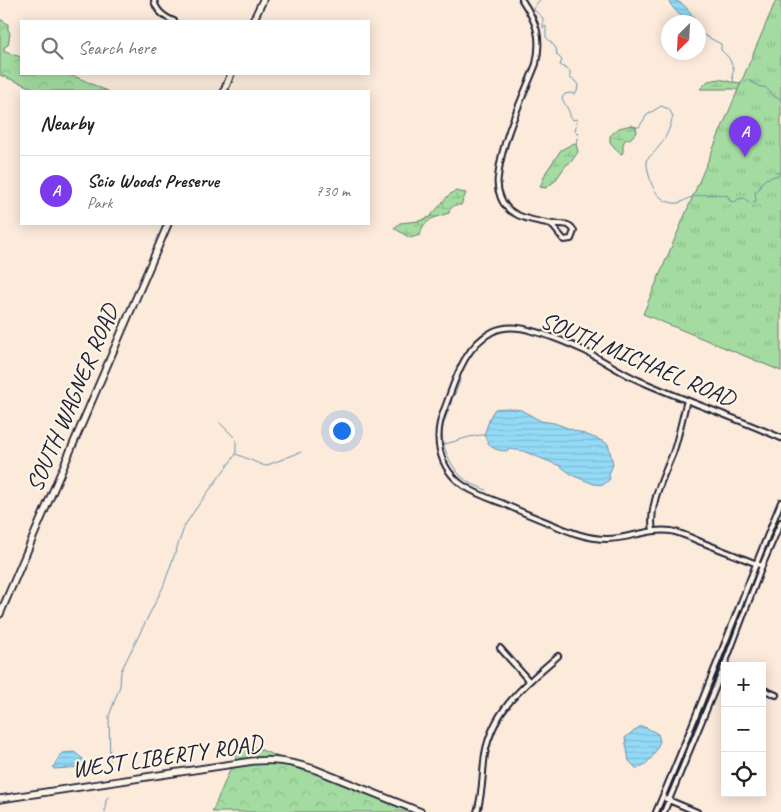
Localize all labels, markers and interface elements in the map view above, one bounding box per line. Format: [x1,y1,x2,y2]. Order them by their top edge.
north arrow [661,15,706,60]
search box [20,20,370,75]
icon: search [38,34,66,62]
text: Search here [78,36,155,60]
text: Nearby [40,110,93,136]
pin: A [729,116,761,157]
text: Scio Woods Preserve [87,169,219,193]
text: A [52,181,60,201]
text: 730 m [316,181,350,201]
text: Park [87,193,112,213]
street label: SOUTH WAGNER ROAD [19,298,126,496]
street label: SOUTH MICHAEL ROAD [536,305,742,414]
your location [329,418,355,444]
map controls [721,662,766,797]
button: + [721,662,766,707]
button: − [721,707,766,752]
street label: WEST LIBERTY ROAD [70,728,266,784]
button: locate [721,752,766,797]

